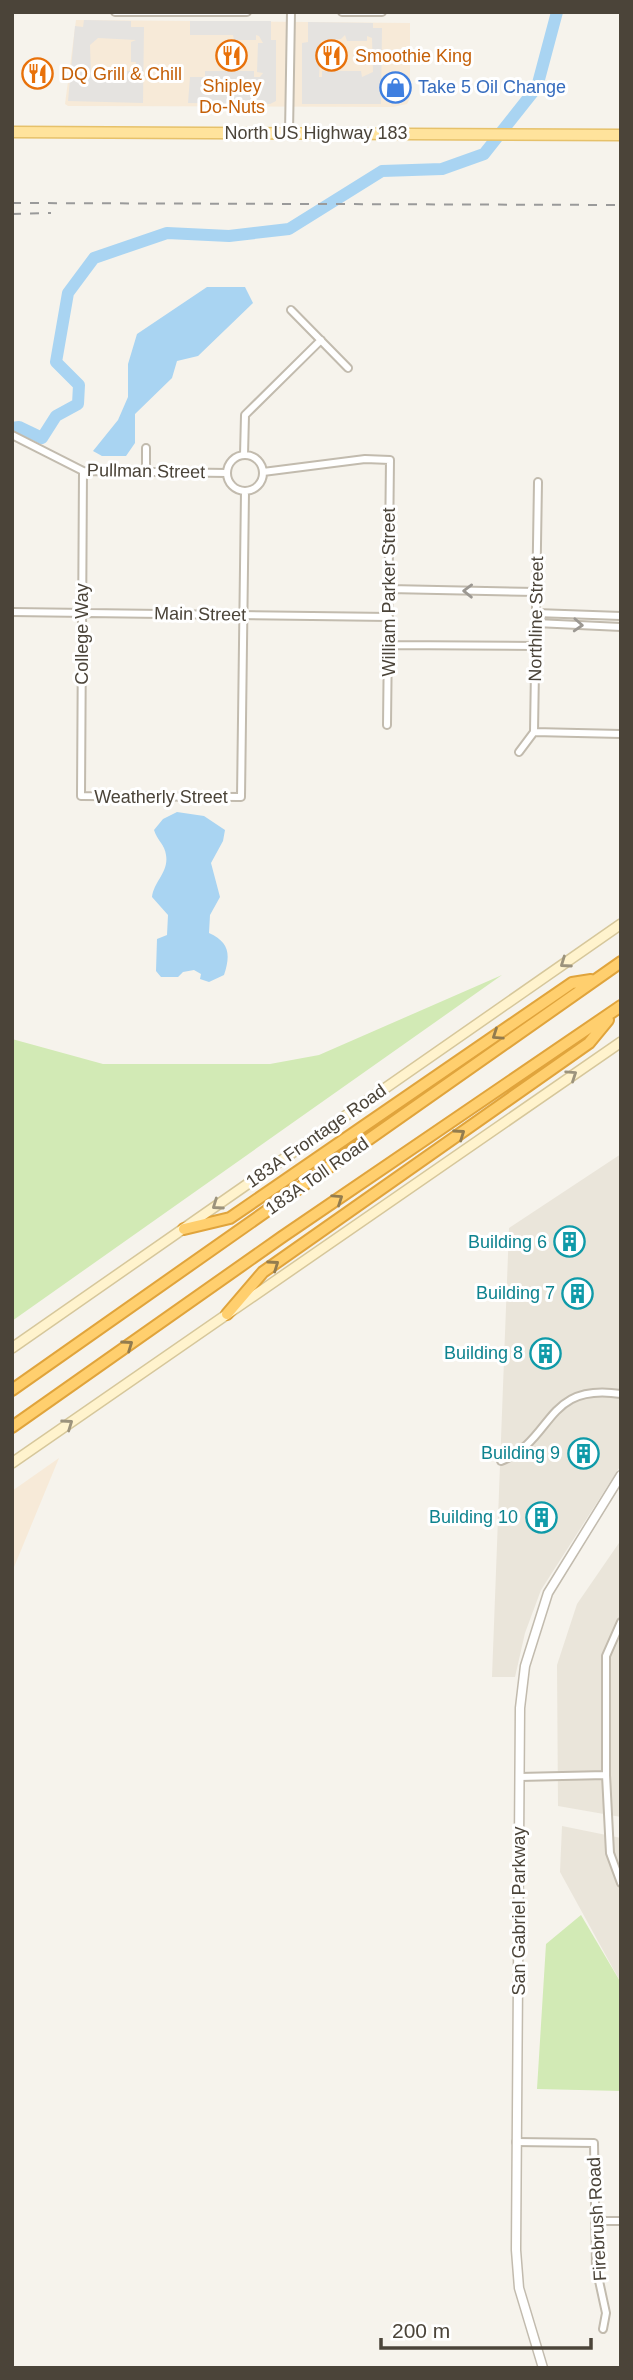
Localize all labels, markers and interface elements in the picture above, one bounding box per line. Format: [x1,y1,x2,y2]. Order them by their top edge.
restaurant icon: Shipley Do-Nuts [215,38,249,72]
restaurant icon: Smoothie King [315,39,349,73]
place label: Smoothie King [355,46,472,66]
restaurant icon: DQ Grill & Chill [21,57,55,91]
place label: DQ Grill & Chill [61,64,182,84]
shop icon: Take 5 Oil Change [378,70,412,104]
place label: Shipley Do-Nuts [199,76,265,117]
place label: Take 5 Oil Change [418,77,566,97]
street label: North US Highway 183 [224,123,408,143]
street label: Pullman Street [87,460,205,482]
street label: William Parker Street [379,507,399,677]
street label: Northline Street [525,556,547,682]
street label: College Way [72,583,92,685]
one-way arrow [462,583,473,598]
street label: Main Street [154,603,246,625]
one-way arrow [573,617,584,632]
street label: Weatherly Street [94,787,228,807]
one-way arrow [560,955,573,967]
one-way arrow [492,1027,505,1039]
one-way arrow [564,1071,577,1083]
street label: 183A Frontage Road [242,1080,390,1192]
one-way arrow [452,1130,465,1142]
street label: 183A Toll Road [262,1133,372,1219]
one-way arrow [330,1194,343,1207]
one-way arrow [212,1197,225,1209]
building icon: Building 6 [553,1225,587,1259]
place label: Building 6 [468,1232,547,1252]
one-way arrow [266,1261,279,1273]
building icon: Building 7 [561,1276,595,1310]
place label: Building 7 [476,1283,555,1303]
building icon: Building 8 [529,1336,563,1370]
one-way arrow [120,1341,133,1353]
place label: Building 8 [444,1343,523,1363]
one-way arrow [61,1419,74,1432]
building icon: Building 9 [566,1436,600,1470]
place label: Building 9 [481,1443,560,1463]
building icon: Building 10 [524,1500,558,1534]
place label: Building 10 [429,1507,518,1527]
street label: San Gabriel Parkway [509,1826,529,1996]
street label: Firebrush Road [584,2157,610,2281]
scale bar [381,2306,591,2350]
text: 200 m [392,2319,450,2342]

